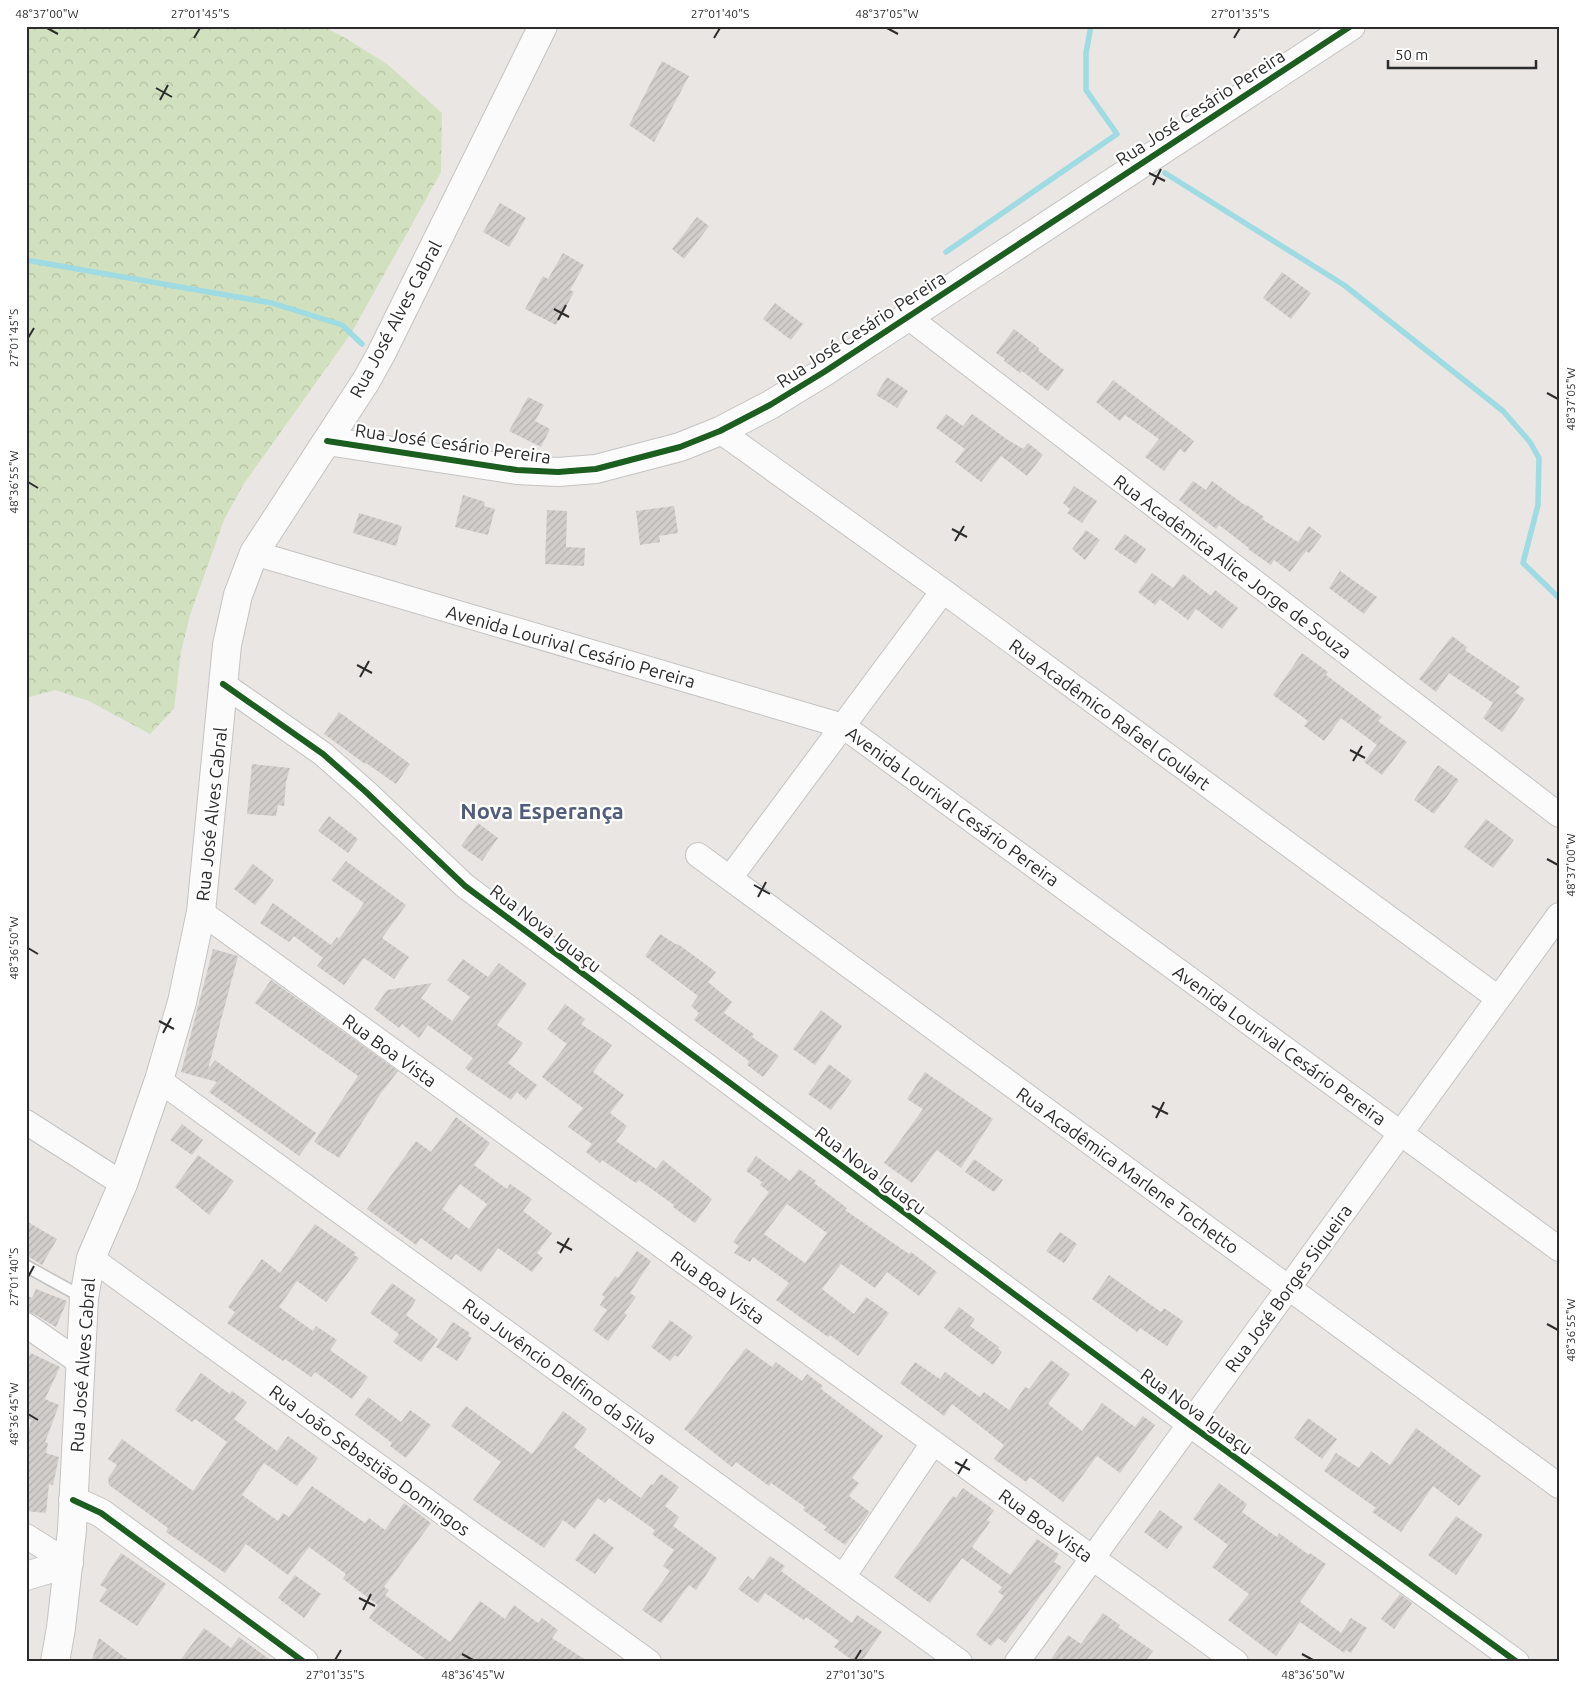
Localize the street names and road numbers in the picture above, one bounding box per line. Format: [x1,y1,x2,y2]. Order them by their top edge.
street label: Rua José Cesário Pereira [1112,45,1288,169]
street label: Rua José Alves Cabral [345,237,445,401]
street label: Rua José Cesário Pereira [773,267,949,391]
street label: Rua José Cesário Pereira [354,419,552,467]
street label: Rua Acadêmica Alice Jorge de Souza [1110,470,1356,662]
street label: Avenida Lourival Cesário Pereira [444,601,698,691]
street label: Rua Acadêmico Rafael Goulart [1006,634,1214,794]
street label: Avenida Lourival Cesário Pereira [843,722,1063,890]
street label: Rua José Alves Cabral [192,726,230,902]
street label: Rua Nova Iguaçu [487,880,605,976]
street label: Avenida Lourival Cesário Pereira [1170,961,1390,1129]
street label: Rua Boa Vista [339,1009,441,1091]
street label: Rua Acadêmica Marlene Tochetto [1013,1083,1243,1257]
street label: Rua Nova Iguaçu [812,1122,930,1218]
street label: Rua José Borges Siqueira [1221,1200,1355,1376]
street label: Rua Boa Vista [667,1246,769,1328]
street label: Rua José Alves Cabral [66,1277,98,1453]
street label: Rua Juvêncio Delfino da Silva [459,1294,661,1448]
street label: Rua Nova Iguaçu [1137,1364,1257,1458]
street label: Rua João Sebastião Domingos [266,1381,474,1539]
street label: Rua Boa Vista [995,1484,1097,1566]

